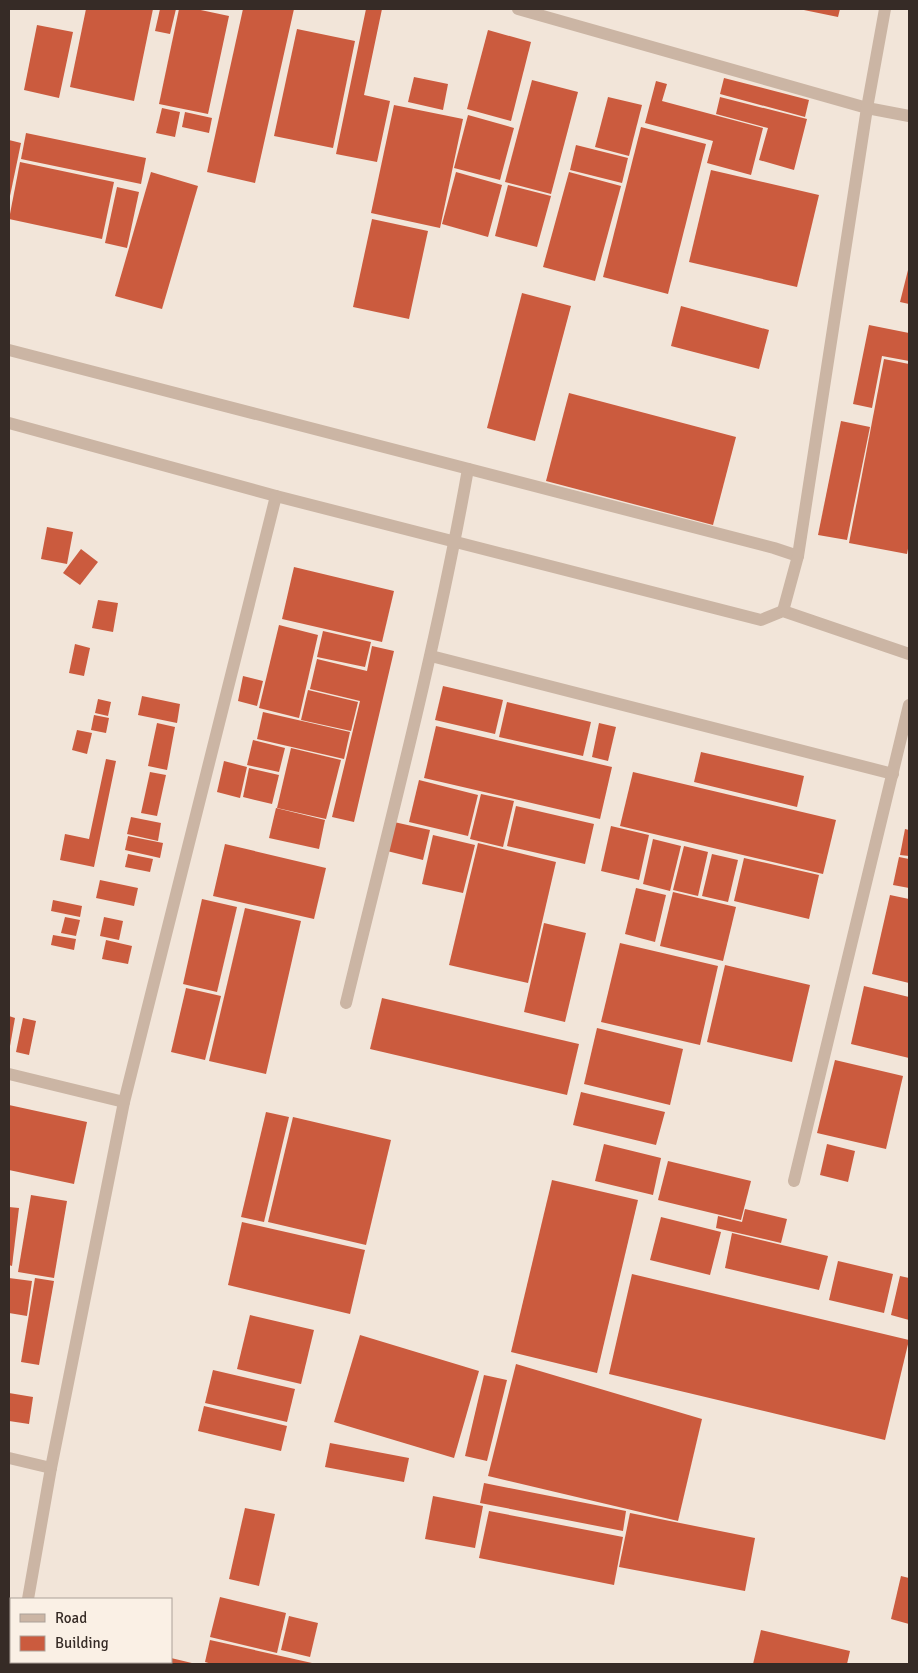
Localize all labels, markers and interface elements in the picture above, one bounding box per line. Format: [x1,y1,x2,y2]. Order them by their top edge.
legend [10,1598,172,1663]
text: Road [55,1609,87,1627]
text: Building [55,1634,109,1652]

